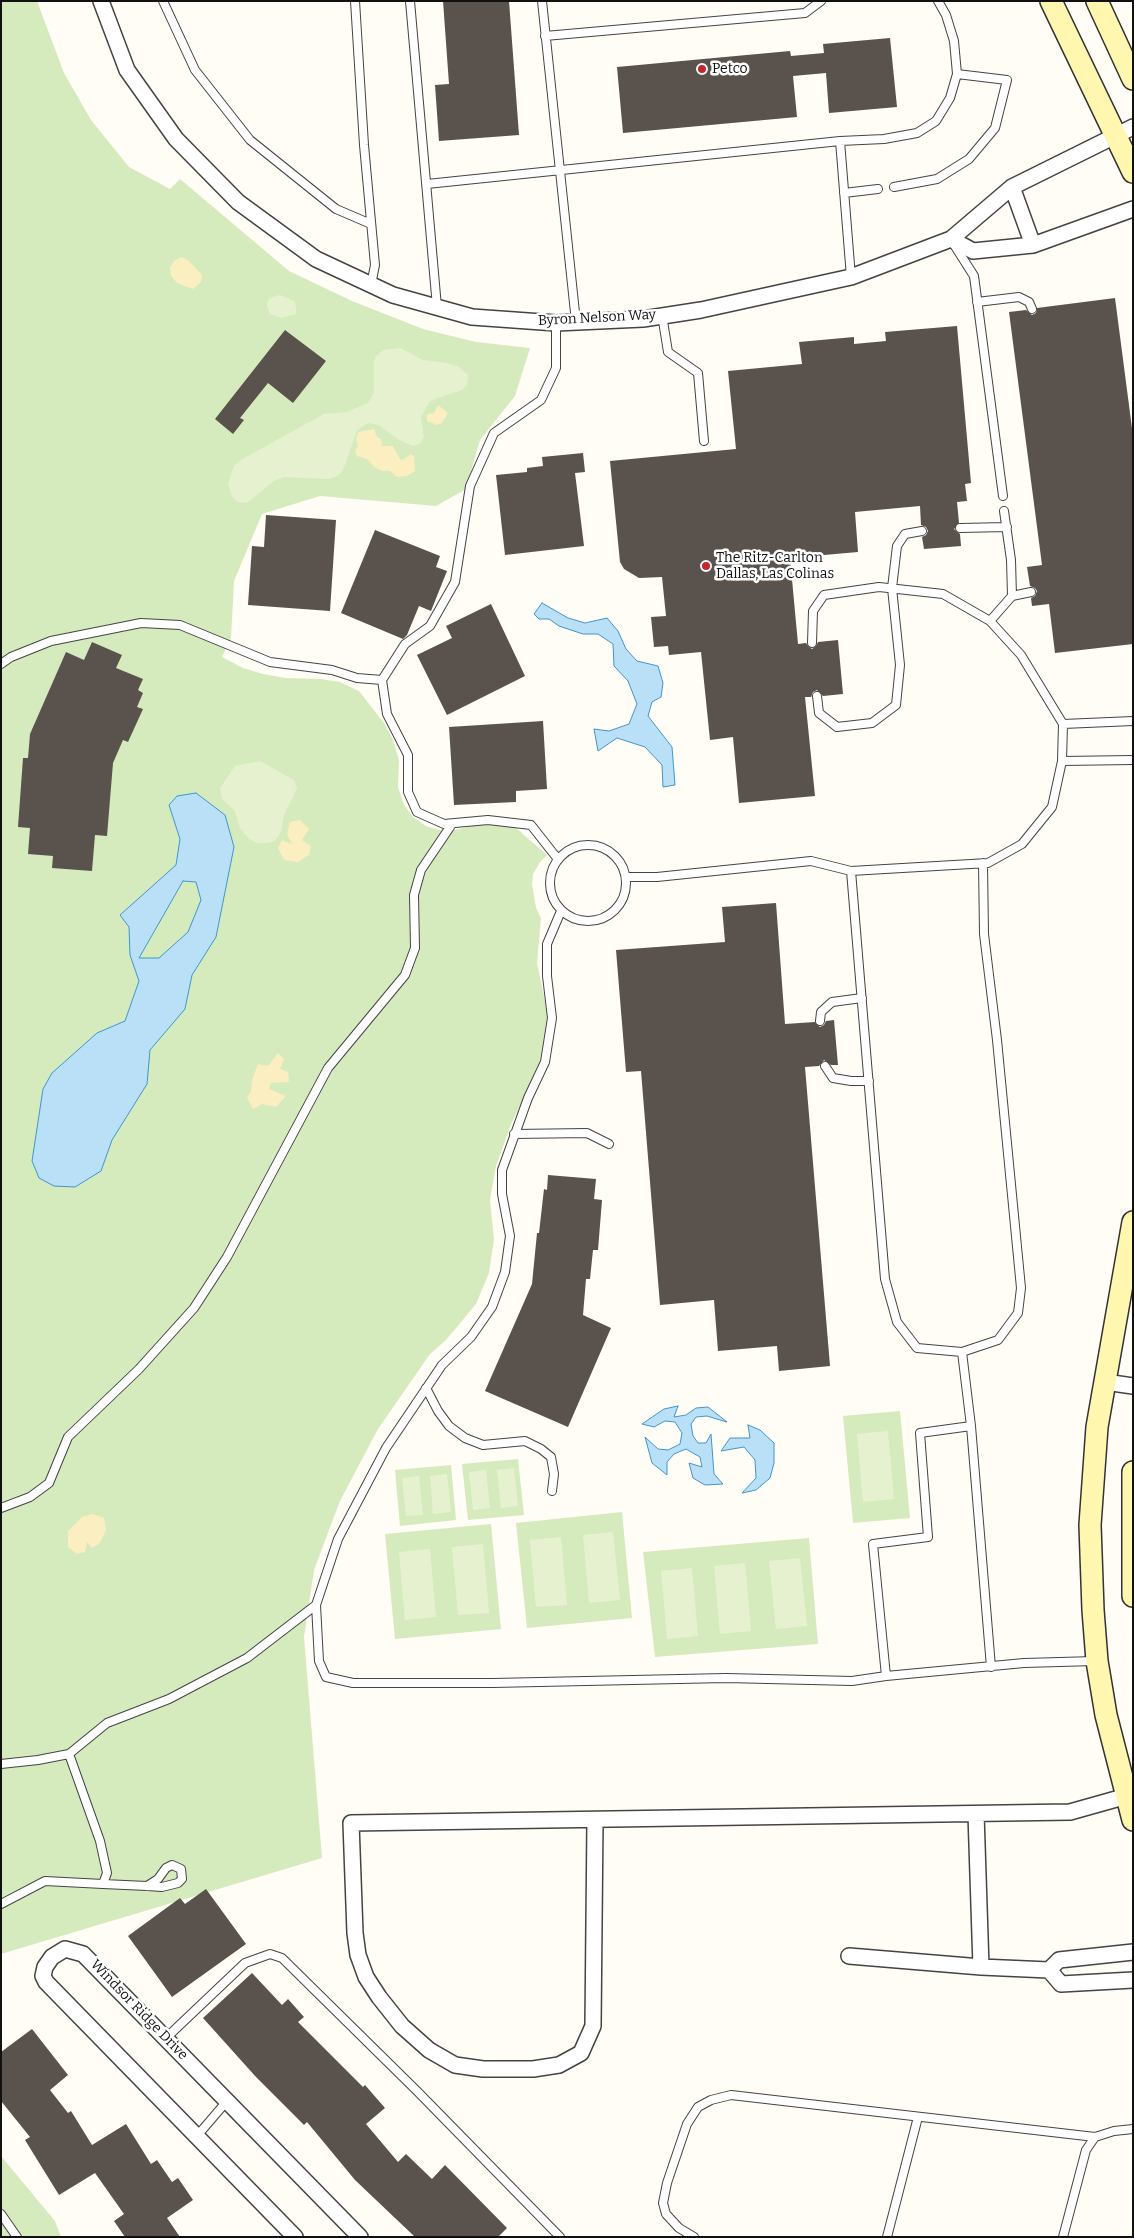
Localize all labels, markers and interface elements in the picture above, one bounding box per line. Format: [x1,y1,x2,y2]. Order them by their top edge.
place label: Petco [712,61,748,77]
marker: Petco [696,63,708,75]
street label: Byron Nelson Way [537,307,657,329]
place label: The Ritz-Carlton Dallas, Las Colinas [716,550,834,582]
marker: The Ritz-Carlton Dallas, Las Colinas [700,560,712,572]
street label: Windsor Ridge Drive [87,1956,191,2064]

